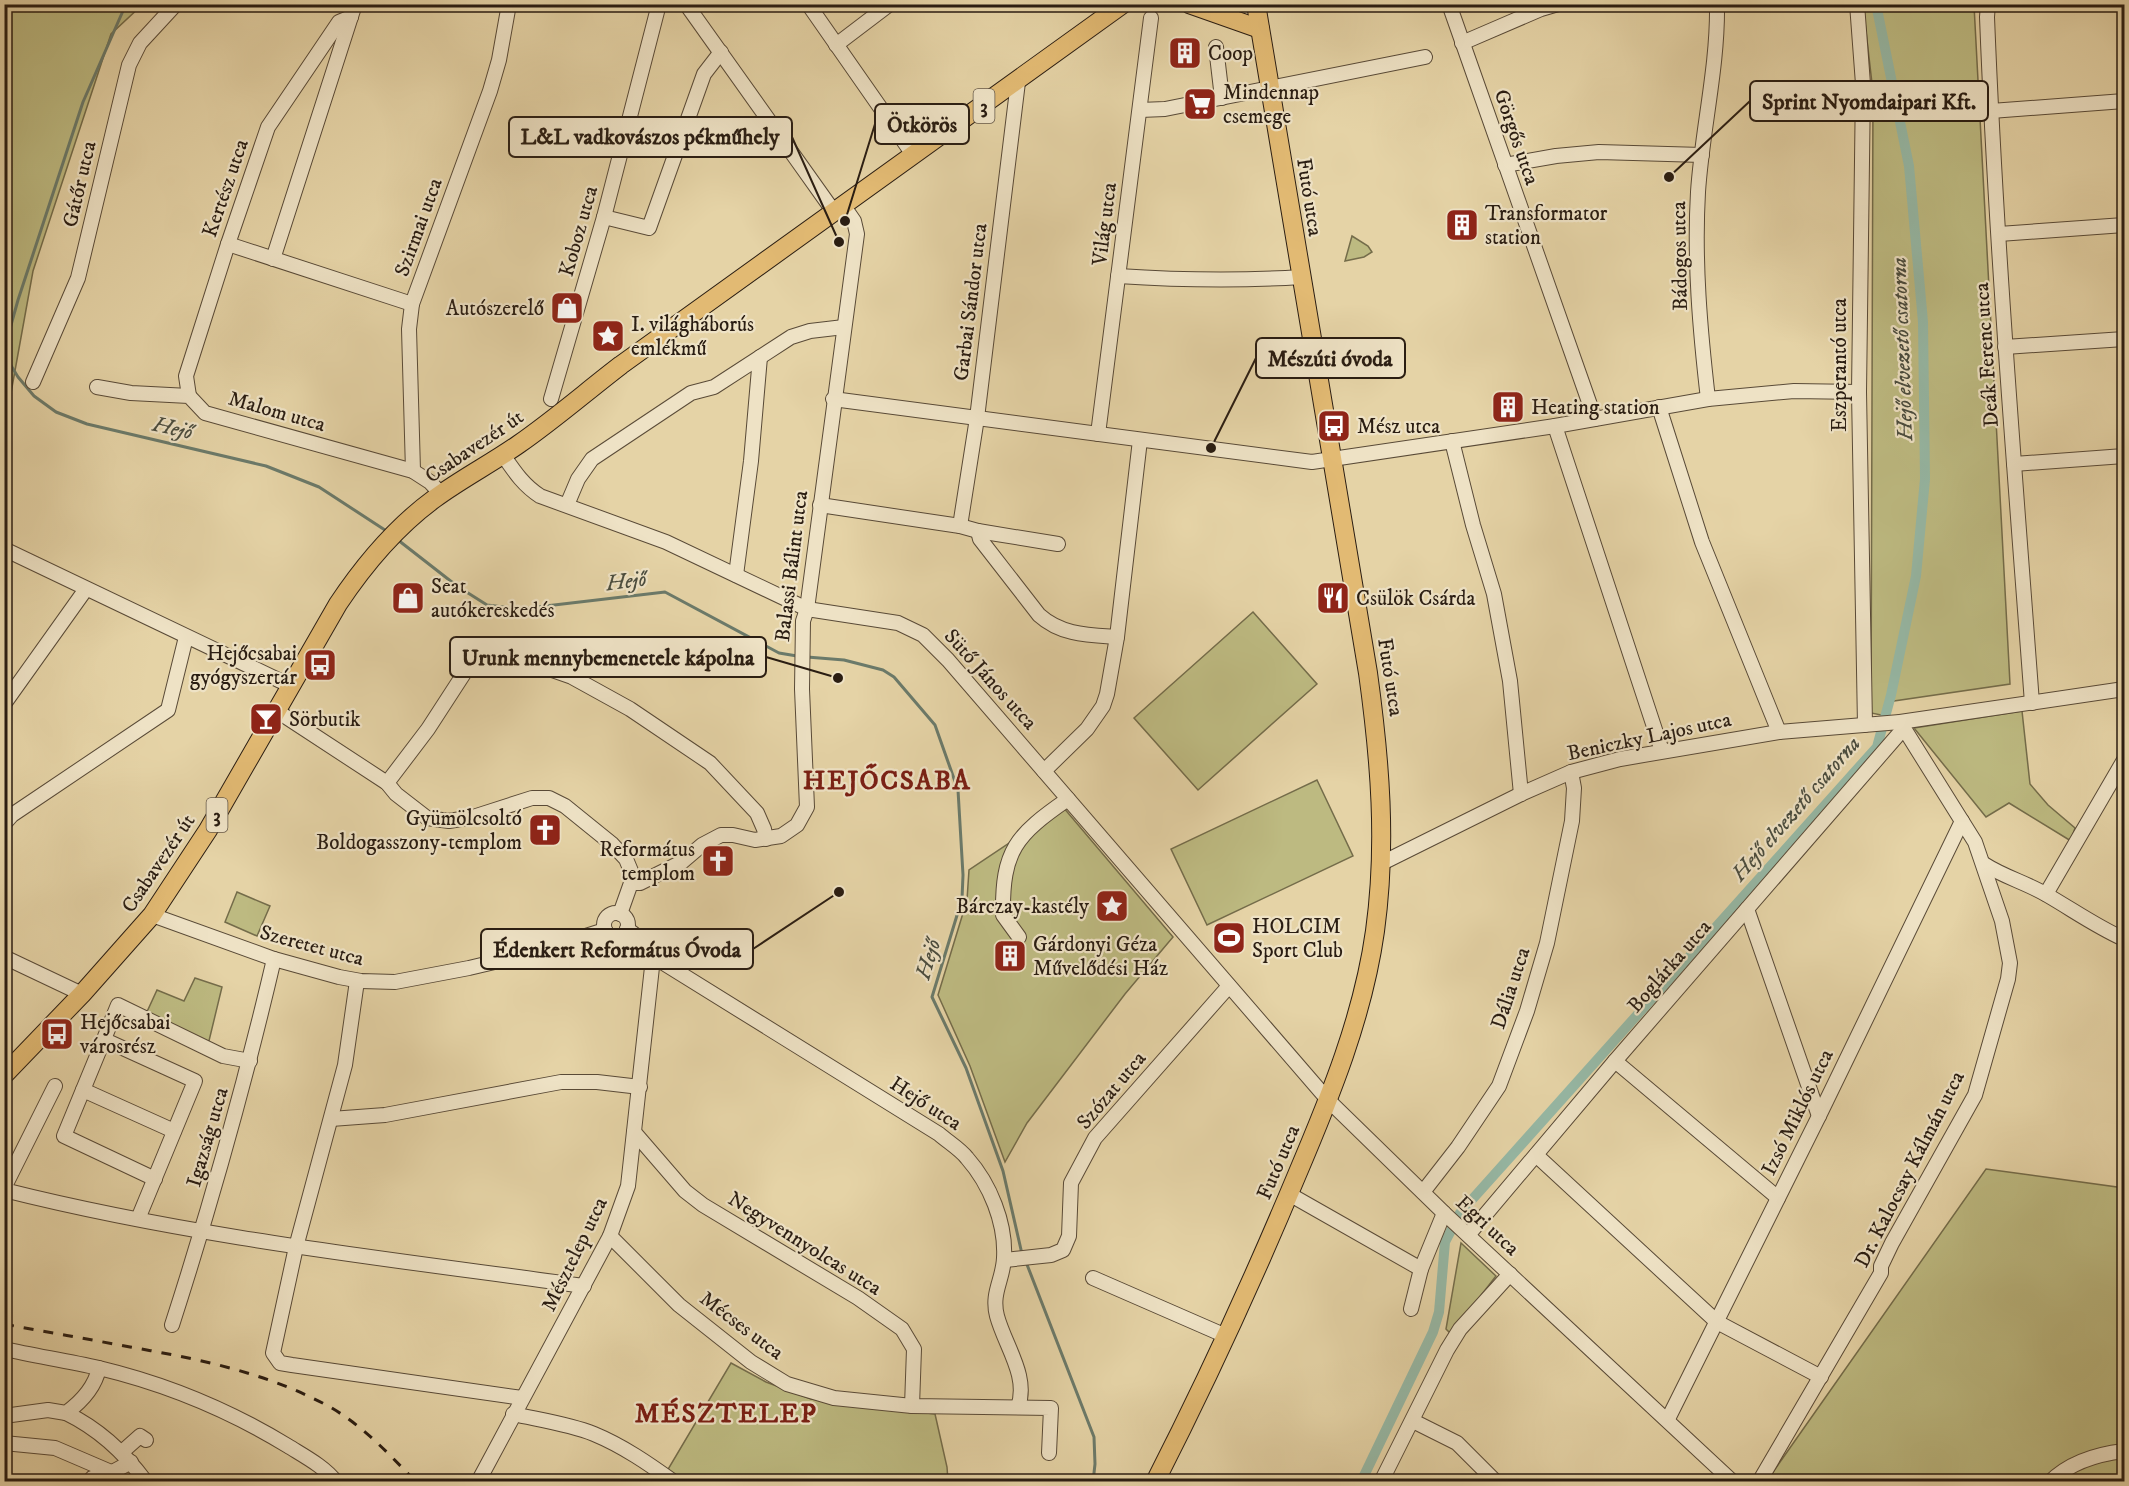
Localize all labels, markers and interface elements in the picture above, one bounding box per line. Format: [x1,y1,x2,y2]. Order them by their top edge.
building icon: Coop [1167,35,1203,71]
place label: Coop [1208,41,1253,67]
place label: Mindennap csemege [1223,80,1319,130]
callout: Sprint Nyomdaipari Kft. [1750,81,1988,121]
supermarket icon: Mindennap csemege [1182,86,1218,122]
street label: Görgős utca [1488,86,1545,189]
road number: 3 [974,89,994,123]
text: Sprint Nyomdaipari Kft. [1762,89,1976,116]
callout: Ötkörös [875,104,969,144]
text: Ötkörös [887,111,958,139]
callout: L&L vadkovászos pékműhely [509,117,792,157]
text: L&L vadkovászos pékműhely [521,124,780,151]
street label: Kertész utca [197,136,255,241]
street label: Gátőr utca [57,139,103,230]
street label: Futó utca [1290,156,1328,238]
street label: Szirmai utca [389,175,449,280]
street label: Világ utca [1087,181,1123,268]
street label: Koboz utca [554,183,604,280]
place label: Transformator station [1485,201,1608,251]
street label: Bádogos utca [1666,201,1694,311]
building icon: Transformator station [1444,207,1480,243]
street label: Garbai Sándor utca [948,222,994,382]
water label: Hejő elvezető csatorna [1886,257,1919,442]
street label: Deák Ferenc utca [1969,282,2005,428]
shop icon: Autószerelő [549,290,585,326]
place label: Autószerelő [446,296,545,322]
street label: Eszperantó utca [1827,298,1853,432]
place label: I. világháborús emlékmű [631,312,754,362]
place icon: I. világháborús emlékmű [590,318,626,354]
callout: Mészúti óvoda [1256,338,1405,378]
text: Mészúti óvoda [1267,346,1393,373]
street label: Malom utca [225,386,328,438]
building icon: Heating station [1490,389,1526,425]
place label: Heating station [1531,395,1660,421]
street label: Csabavezér út [420,404,529,489]
bus stop icon: Mész utca [1316,408,1352,444]
water label: Hejő [149,411,198,447]
place label: Mész utca [1357,414,1440,440]
street label: Balassi Bálint utca [770,489,814,643]
water label: Hejő [603,565,651,597]
place label: Seat autókereskedés [431,574,554,624]
shop icon: Seat autókereskedés [390,580,426,616]
restaurant icon: Csülök Csárda [1315,580,1351,616]
place label: Csülök Csárda [1356,586,1476,612]
street label: Sütő János utca [938,624,1042,736]
street label: Futó utca [1371,636,1409,718]
callout: Urunk mennybemenetele kápolna [450,637,766,677]
place label: Hejőcsabai gyógyszertár [190,641,297,691]
text: Urunk mennybemenetele kápolna [462,645,755,672]
bus stop icon: Hejőcsabai gyógyszertár [302,647,338,683]
bar icon: Sörbutik [248,701,284,737]
place label: Sörbutik [289,707,361,733]
street label: Beniczky Lajos utca [1565,707,1734,767]
water label: Hejő elvezető csatorna [1725,731,1867,888]
district label: HEJŐCSABA [803,763,971,798]
road number: 3 [206,798,228,832]
place label: Gyümölcsoltó Boldogasszony-templom [316,806,522,856]
street label: Csabavezér út [116,809,201,918]
church icon: Gyümölcsoltó Boldogasszony-templom [527,812,563,848]
place label: Református templom [599,837,695,887]
church icon: Református templom [700,843,736,879]
place icon: Bárczay-kastély [1094,888,1130,924]
place label: Bárczay-kastély [956,894,1090,920]
place label: HOLCIM Sport Club [1252,914,1343,964]
street label: Boglárka utca [1622,915,1717,1019]
street label: Szeretet utca [257,920,367,972]
sports icon: HOLCIM Sport Club [1211,920,1247,956]
callout: Édenkert Református Óvoda [481,929,753,969]
place label: Gárdonyi Géza Művelődési Ház [1033,932,1168,982]
water label: Hejő [909,933,948,984]
text: Édenkert Református Óvoda [493,936,742,964]
building icon: Gárdonyi Géza Művelődési Ház [992,938,1028,974]
street label: Dália utca [1486,944,1536,1033]
place label: Hejőcsabai városrész [79,1010,170,1060]
bus stop icon: Hejőcsabai városrész [39,1016,75,1052]
street label: Izsó Miklós utca [1756,1045,1840,1180]
street label: Szózat utca [1071,1046,1152,1135]
street label: Dr. Kalocsay Kálmán utca [1849,1067,1971,1272]
street label: Hejő utca [885,1071,966,1137]
street label: Igazság utca [181,1084,235,1190]
street label: Futó utca [1252,1121,1306,1204]
street label: Negyvennyolcas utca [723,1186,886,1302]
street label: Egri utca [1450,1190,1525,1262]
street label: Mésztelep utca [536,1193,614,1316]
street label: Mécses utca [694,1286,789,1366]
district label: MÉSZTELEP [635,1397,817,1431]

